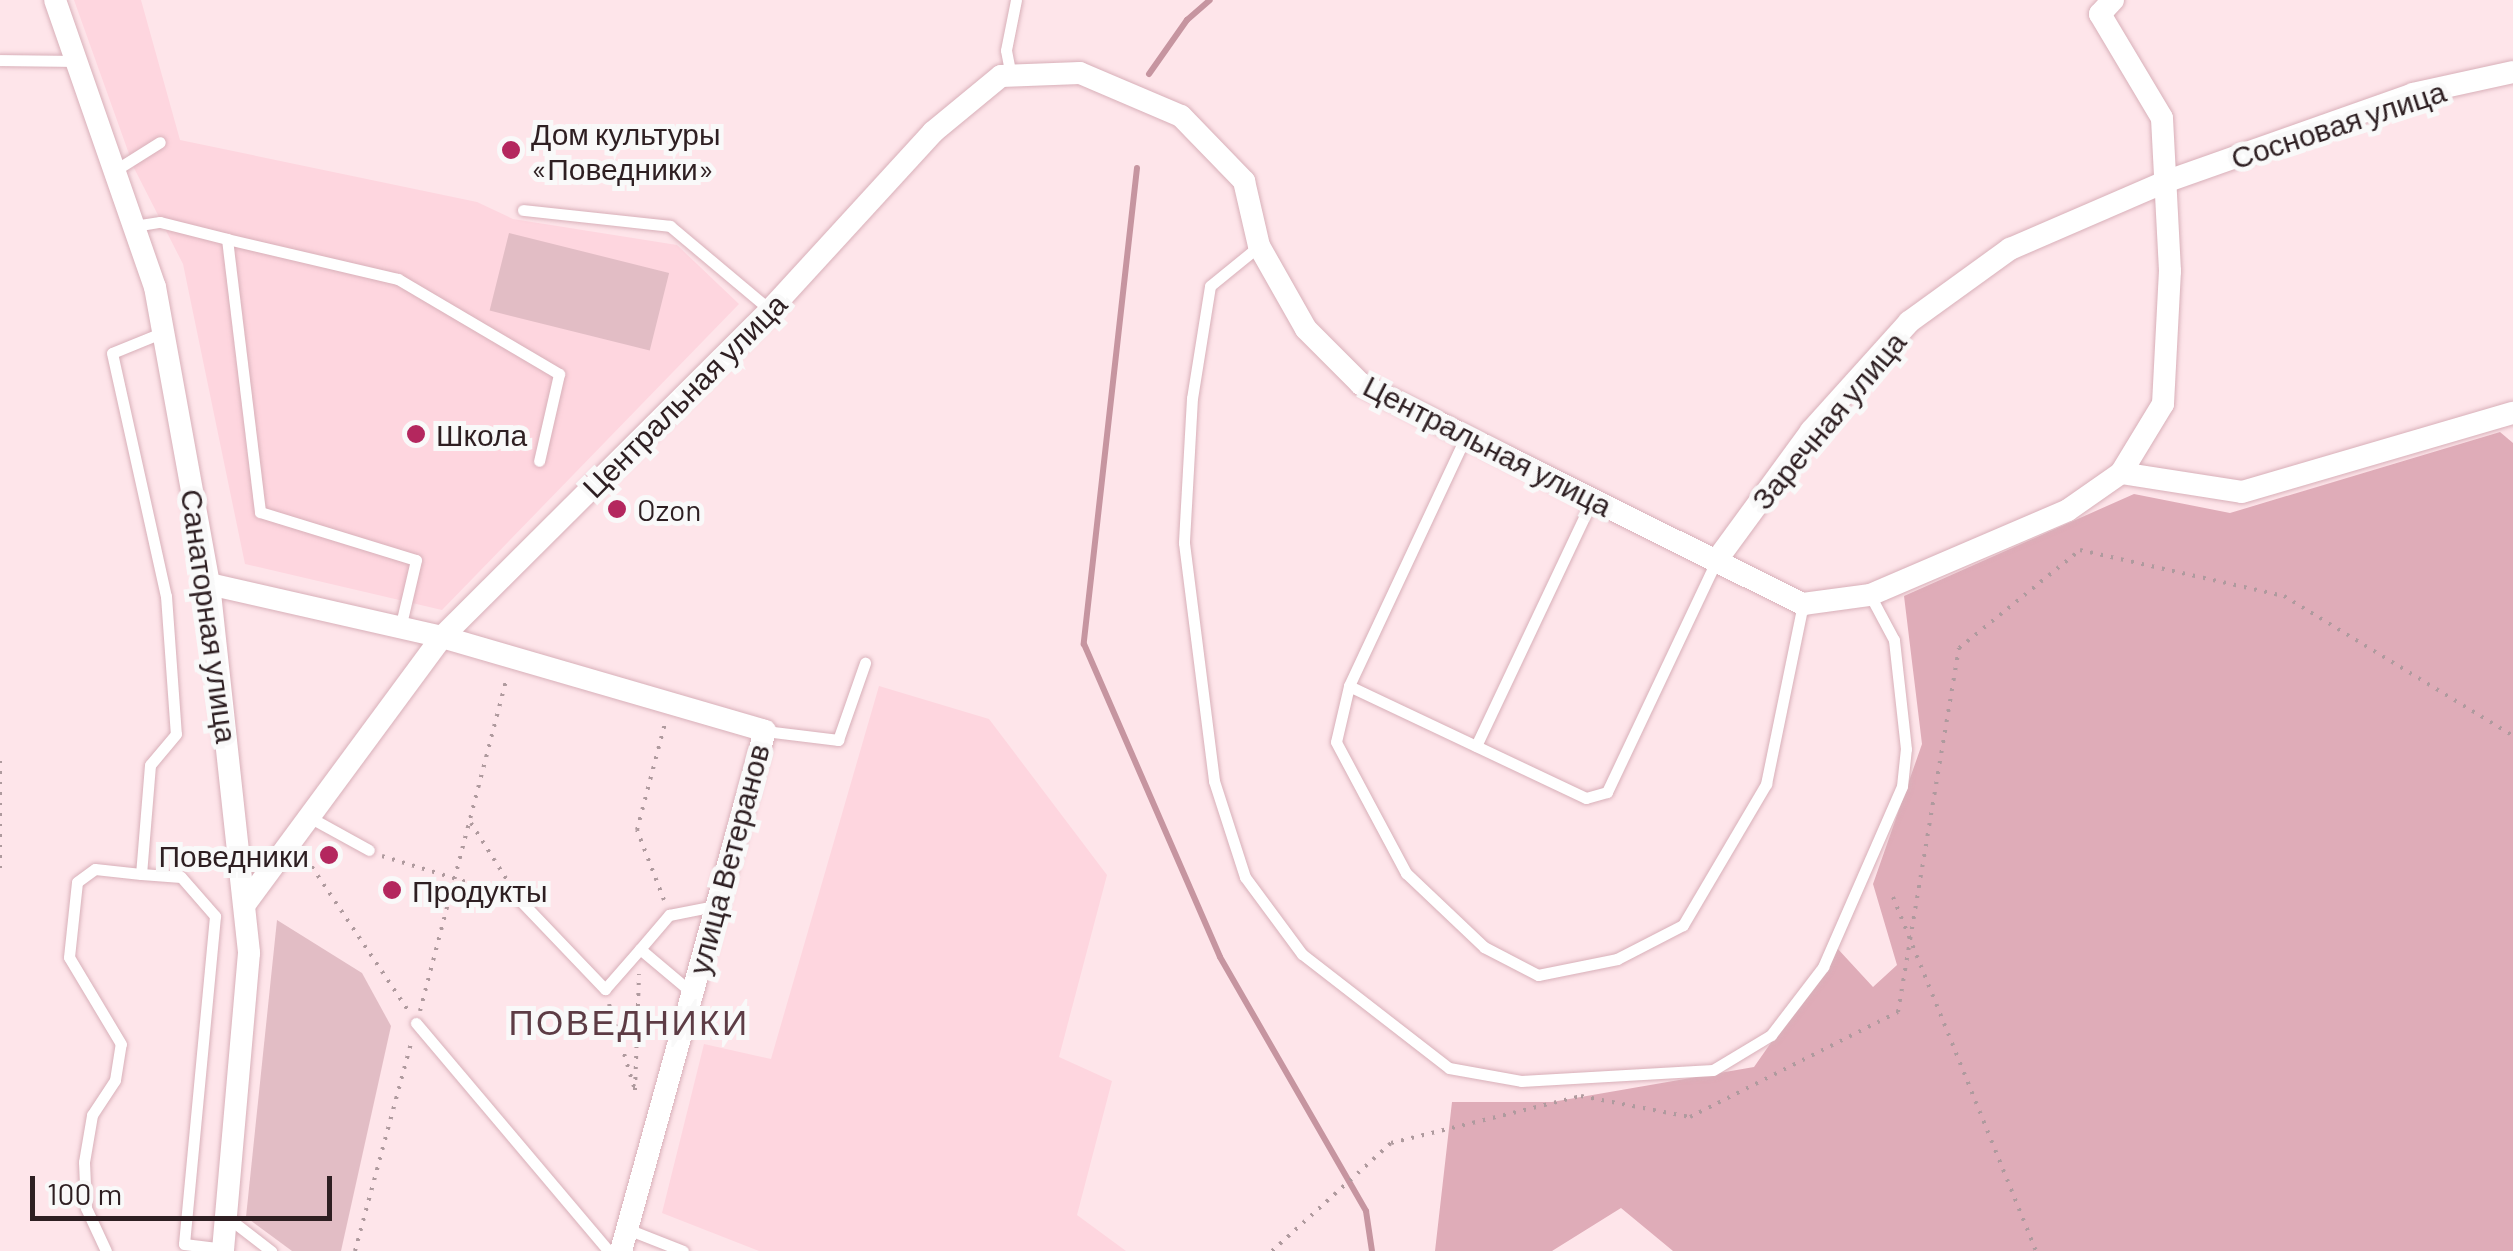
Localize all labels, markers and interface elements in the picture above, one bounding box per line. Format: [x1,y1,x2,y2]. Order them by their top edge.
street label: Сосновая улица [2226,72,2450,176]
place label: Дом культуры «Поведники» [531,115,721,186]
marker: Дом культуры «Поведники» [500,139,522,161]
street label: Центральная улица [575,286,793,504]
street label: Заречная улица [1743,324,1913,516]
street label: Центральная улица [1358,367,1618,523]
place label: Школа [436,416,527,452]
marker: Школа [405,423,427,445]
street label: Санаторная улица [174,487,246,745]
place label: Ozon [637,491,702,527]
marker: Ozon [606,498,628,520]
street label: улица Ветеранов [680,740,776,978]
place label: Поведники [158,837,309,873]
marker: Поведники [318,844,340,866]
place label: Продукты [412,872,548,908]
marker: Продукты [381,879,403,901]
district label: ПОВЕДНИКИ [508,1000,750,1042]
scale bar [35,1156,338,1218]
text: 100 m [47,1175,122,1211]

